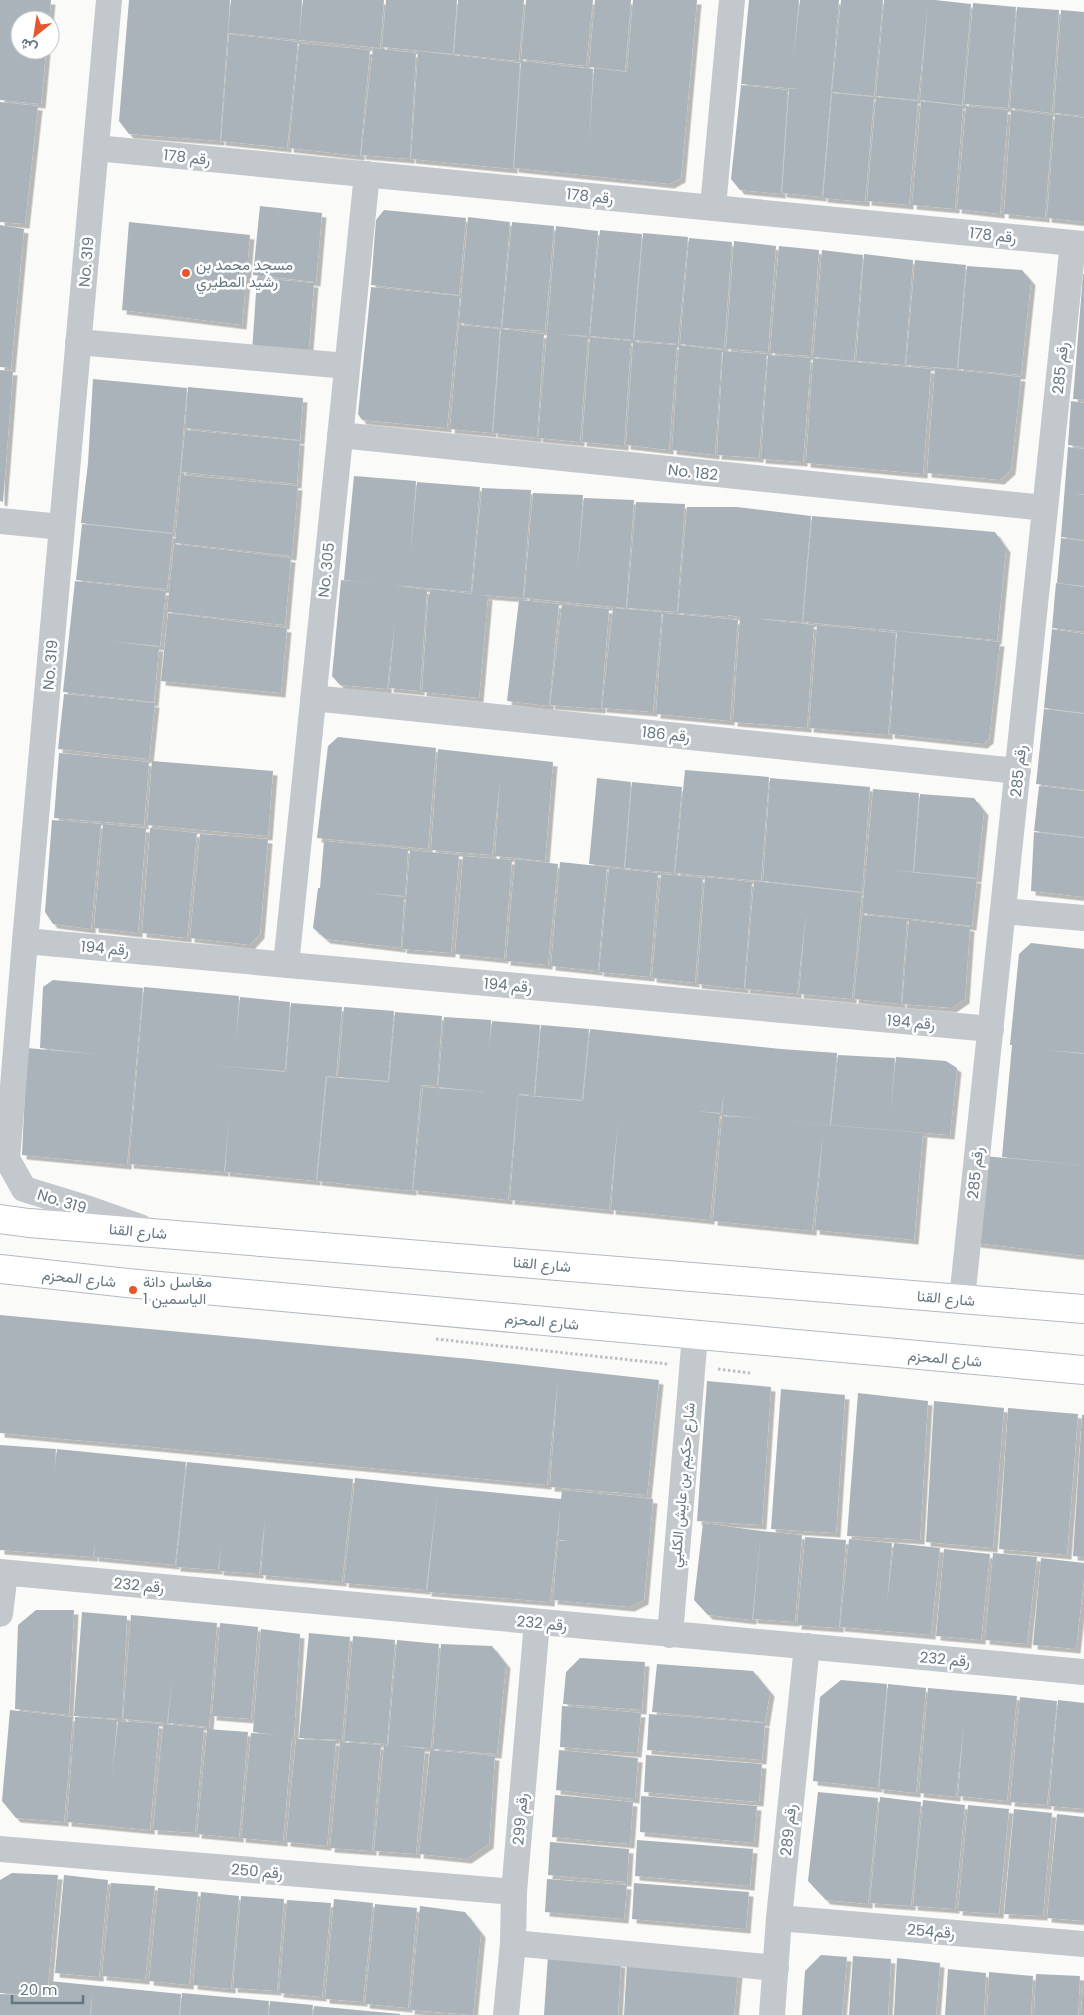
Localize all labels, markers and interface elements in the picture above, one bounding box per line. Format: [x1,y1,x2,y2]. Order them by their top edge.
north arrow [10,10,60,60]
text: ش [16,33,41,59]
street label: رقم 178 [163,144,211,170]
street label: رقم 178 [566,183,614,209]
street label: رقم 178 [969,222,1017,248]
street label: No. 319 [73,236,99,288]
place label: مسجد محمد بن رشيد المطيري [196,254,293,295]
marker: مسجد محمد بن رشيد المطيري [180,267,192,279]
street label: رقم 285 [1047,341,1073,395]
street label: No. 182 [667,459,719,485]
street label: No. 305 [313,542,339,598]
street label: No. 319 [37,639,63,691]
street label: رقم 186 [641,721,691,747]
street label: رقم 285 [1005,744,1031,798]
street label: رقم 194 [80,935,130,961]
street label: رقم 194 [483,972,533,998]
street label: رقم 194 [886,1009,936,1035]
street label: رقم 285 [962,1146,988,1200]
street label: No. 319 [35,1184,89,1218]
street label: شارع القنا [108,1218,168,1245]
street label: شارع القنا [512,1251,572,1278]
street label: شارع المحزم [41,1264,117,1293]
place label: مغاسل دانة الياسمين 1 [143,1271,212,1309]
marker: مغاسل دانة الياسمين 1 [127,1284,139,1296]
street label: شارع القنا [916,1285,976,1312]
street label: شارع المحزم [504,1307,580,1336]
street label: شارع المحزم [907,1344,983,1373]
street label: شارع حكيم بن عايش الكلبي [664,1401,703,1569]
street label: رقم 232 [113,1572,165,1598]
street label: رقم 232 [516,1610,568,1636]
street label: رقم 232 [919,1646,971,1672]
street label: رقم 299 [507,1792,533,1846]
street label: رقم 289 [775,1803,801,1857]
street label: رقم 250 [230,1858,284,1884]
street label: رقم254 [906,1918,956,1944]
scale bar [12,1972,84,2004]
text: 20 m [20,1979,58,2000]

